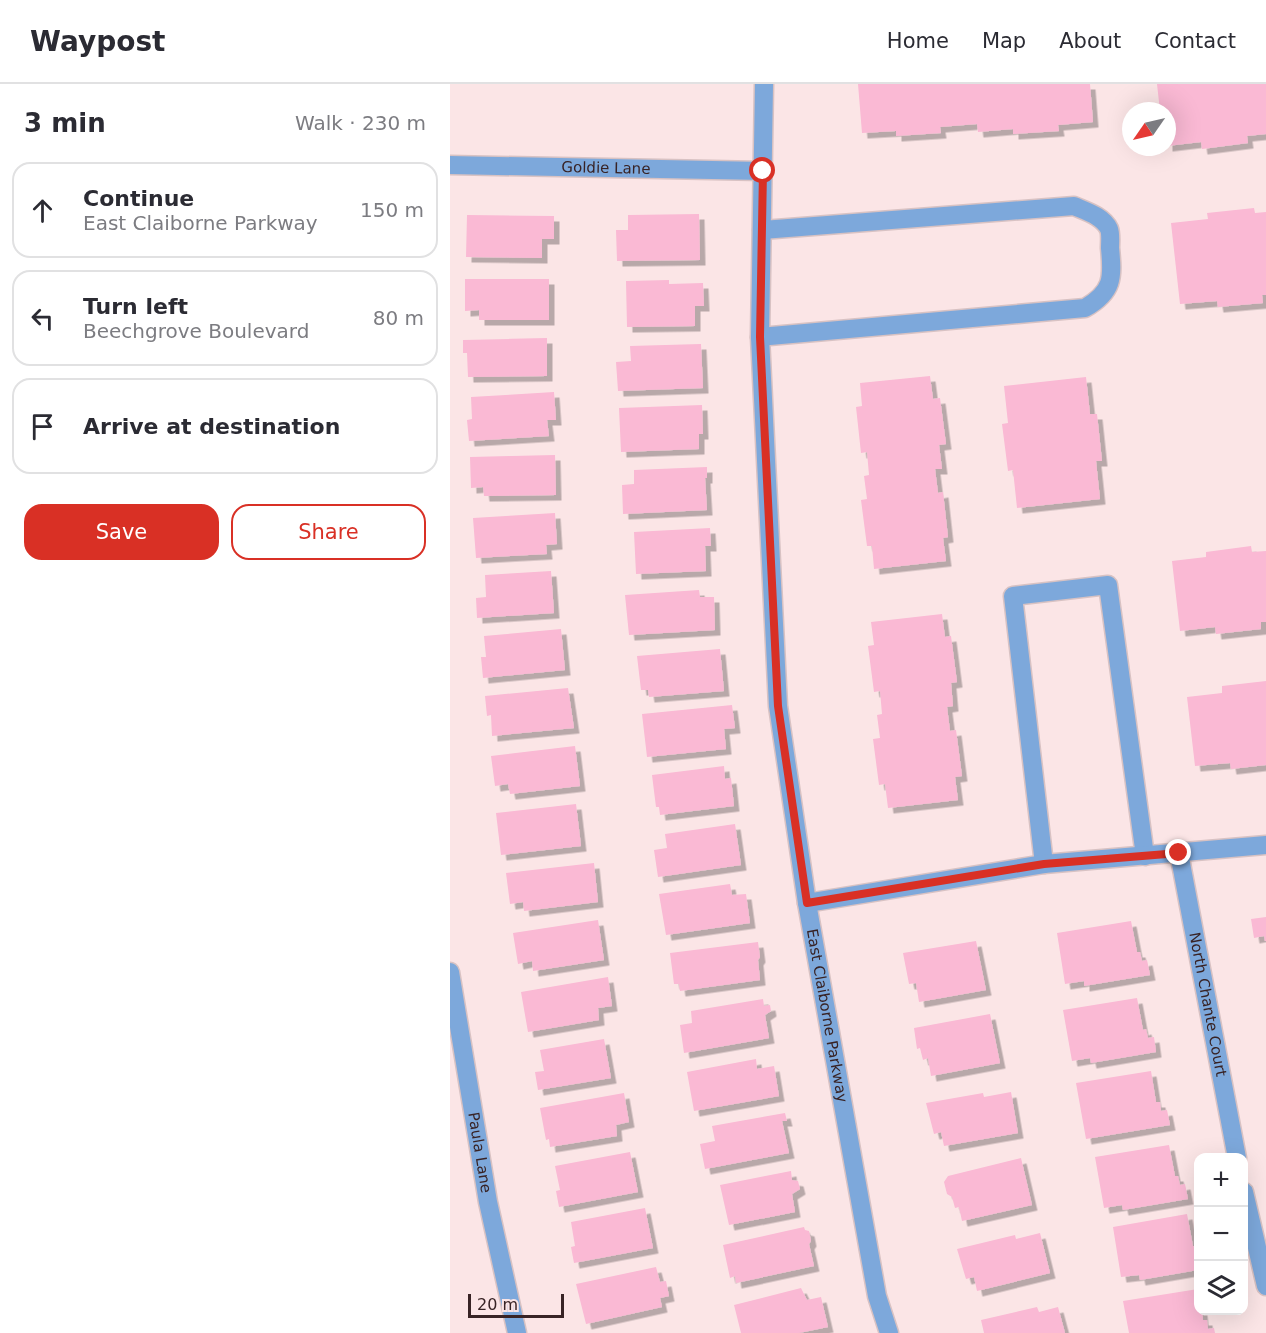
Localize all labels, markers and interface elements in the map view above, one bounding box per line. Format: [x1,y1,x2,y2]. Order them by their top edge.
text: Waypost [30,25,166,58]
text: Home [887,29,949,53]
text: Map [982,29,1026,53]
text: About [1059,29,1121,53]
text: Contact [1154,29,1236,53]
north arrow [1122,102,1176,156]
text: 3 min [24,108,106,138]
text: Walk · 230 m [295,111,426,135]
route start [749,157,775,183]
street label: Goldie Lane [561,158,651,178]
text: Continue [83,186,194,211]
icon: ahead [26,194,59,227]
text: 150 m [360,198,424,222]
text: East Claiborne Parkway [83,211,318,235]
text: Turn left [83,294,188,319]
icon: left [26,302,59,335]
text: 80 m [373,306,424,330]
text: Beechgrove Boulevard [83,319,309,343]
icon: arrive [26,410,59,443]
text: Arrive at destination [83,414,340,439]
button: Save [24,504,219,560]
button: Share [231,504,426,560]
route end [1165,839,1191,865]
street label: East Claiborne Parkway [803,927,851,1104]
street label: North Chante Court [1185,931,1230,1078]
street label: Paula Lane [464,1111,495,1194]
map controls [1194,1153,1248,1315]
button: + [1194,1153,1248,1207]
button: − [1194,1207,1248,1261]
button: layers [1194,1261,1248,1315]
scale bar [468,1291,564,1318]
text: 20 m [477,1295,518,1314]

